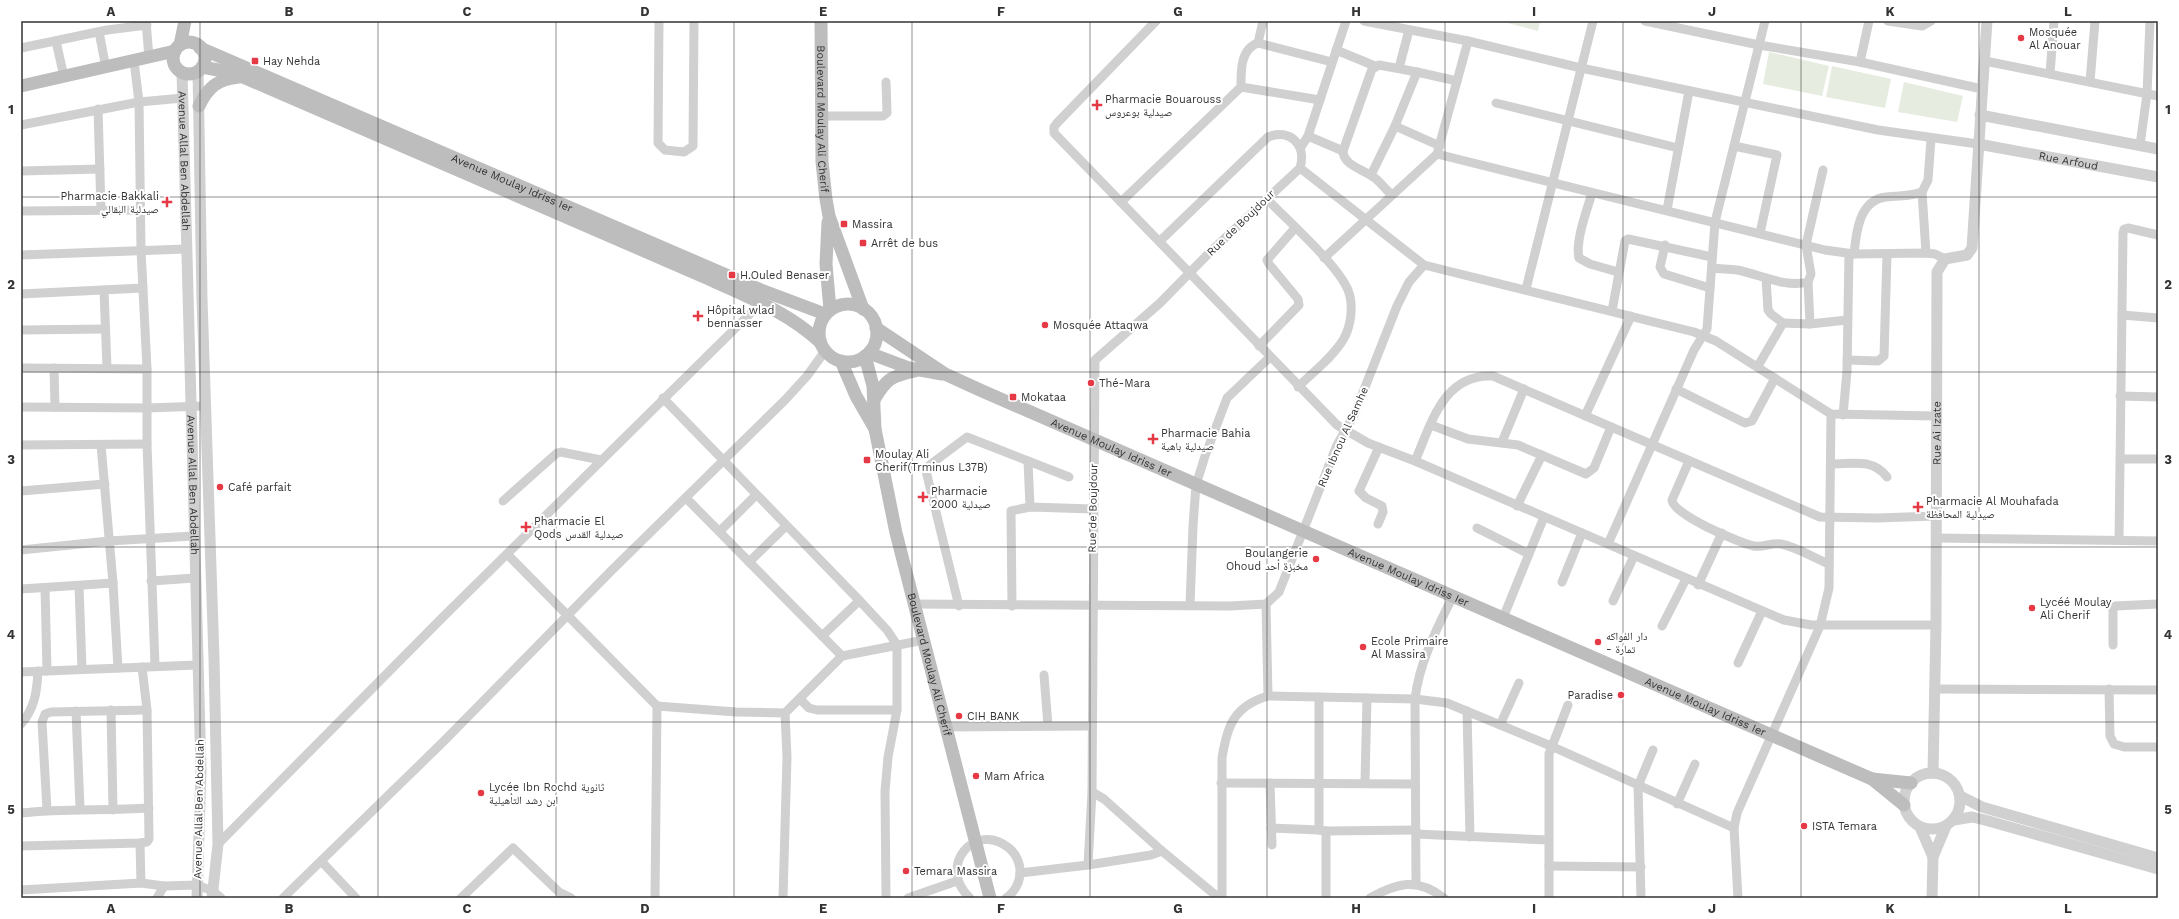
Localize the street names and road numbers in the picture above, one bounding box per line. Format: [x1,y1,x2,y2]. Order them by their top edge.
street label: Boulevard Moulay Ali Cherif [815,45,832,194]
street label: Avenue Allal Ben Abdellah [176,91,193,231]
street label: Rue Arfoud [2038,149,2099,172]
street label: Avenue Moulay Idriss Ier [450,151,575,215]
street label: Rue de Boujdour [1204,187,1278,259]
street label: Rue Ibnou Al Samhe [1315,385,1371,489]
street label: Rue Ai Izate [1930,401,1943,465]
street label: Avenue Allal Ben Abdellah [185,415,202,555]
street label: Avenue Moulay Idriss Ier [1049,415,1175,480]
street label: Rue de Boujdour [1086,463,1100,553]
street label: Avenue Moulay Idriss Ier [1346,545,1472,609]
street label: Boulevard Moulay Ali Cherif [905,591,955,738]
street label: Avenue Moulay Idriss Ier [1643,674,1769,739]
street label: Avenue Allal Ben Abdellah [191,739,207,879]

